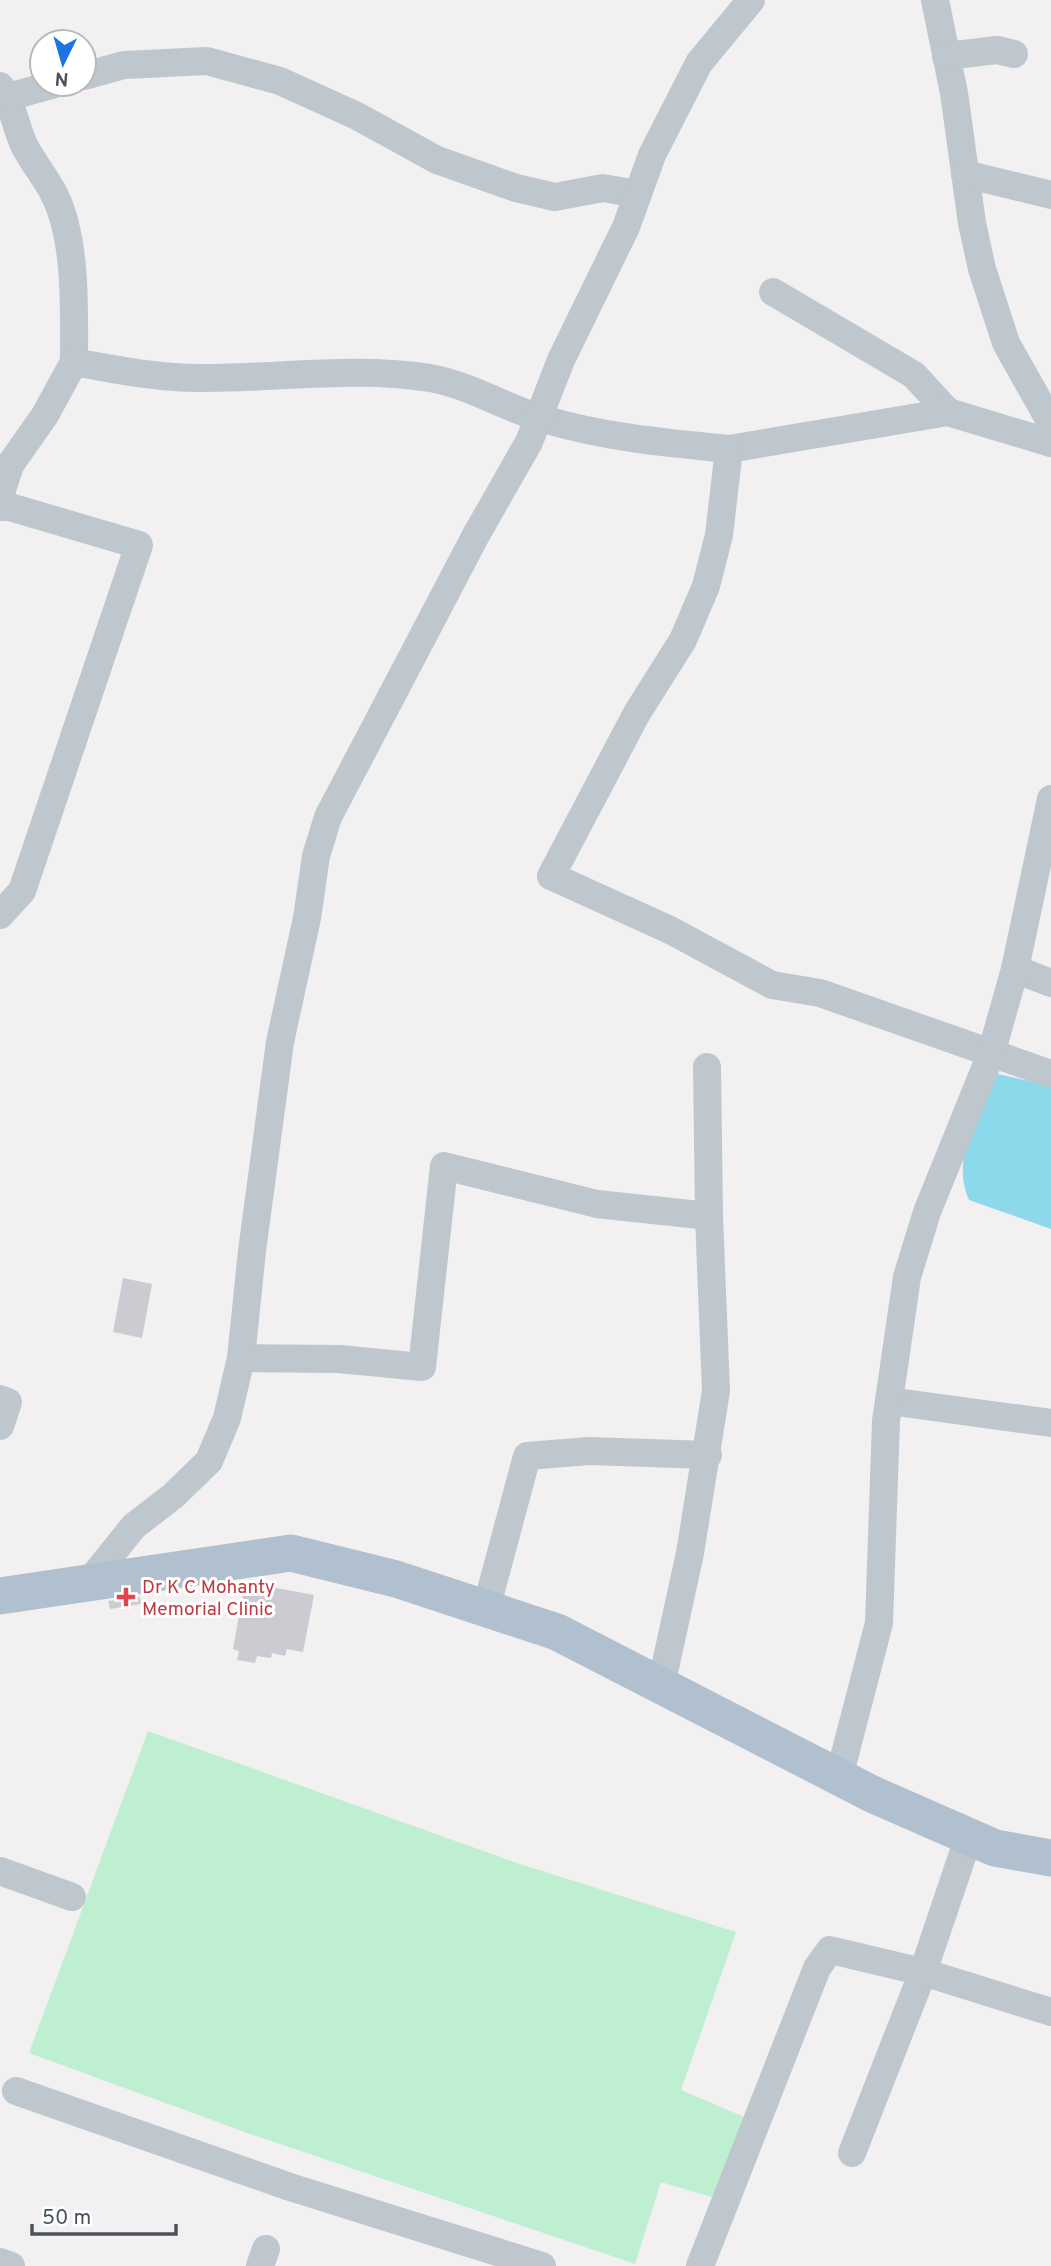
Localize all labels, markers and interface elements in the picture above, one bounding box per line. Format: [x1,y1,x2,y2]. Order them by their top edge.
north arrow [28,28,98,98]
text: N [54,65,70,90]
place label: Dr K C Mohanty Memorial Clinic [142,1576,275,1622]
marker: Dr K C Mohanty Memorial Clinic [116,1587,136,1607]
scale bar [32,2192,175,2236]
text: 50 m [42,2205,91,2232]

